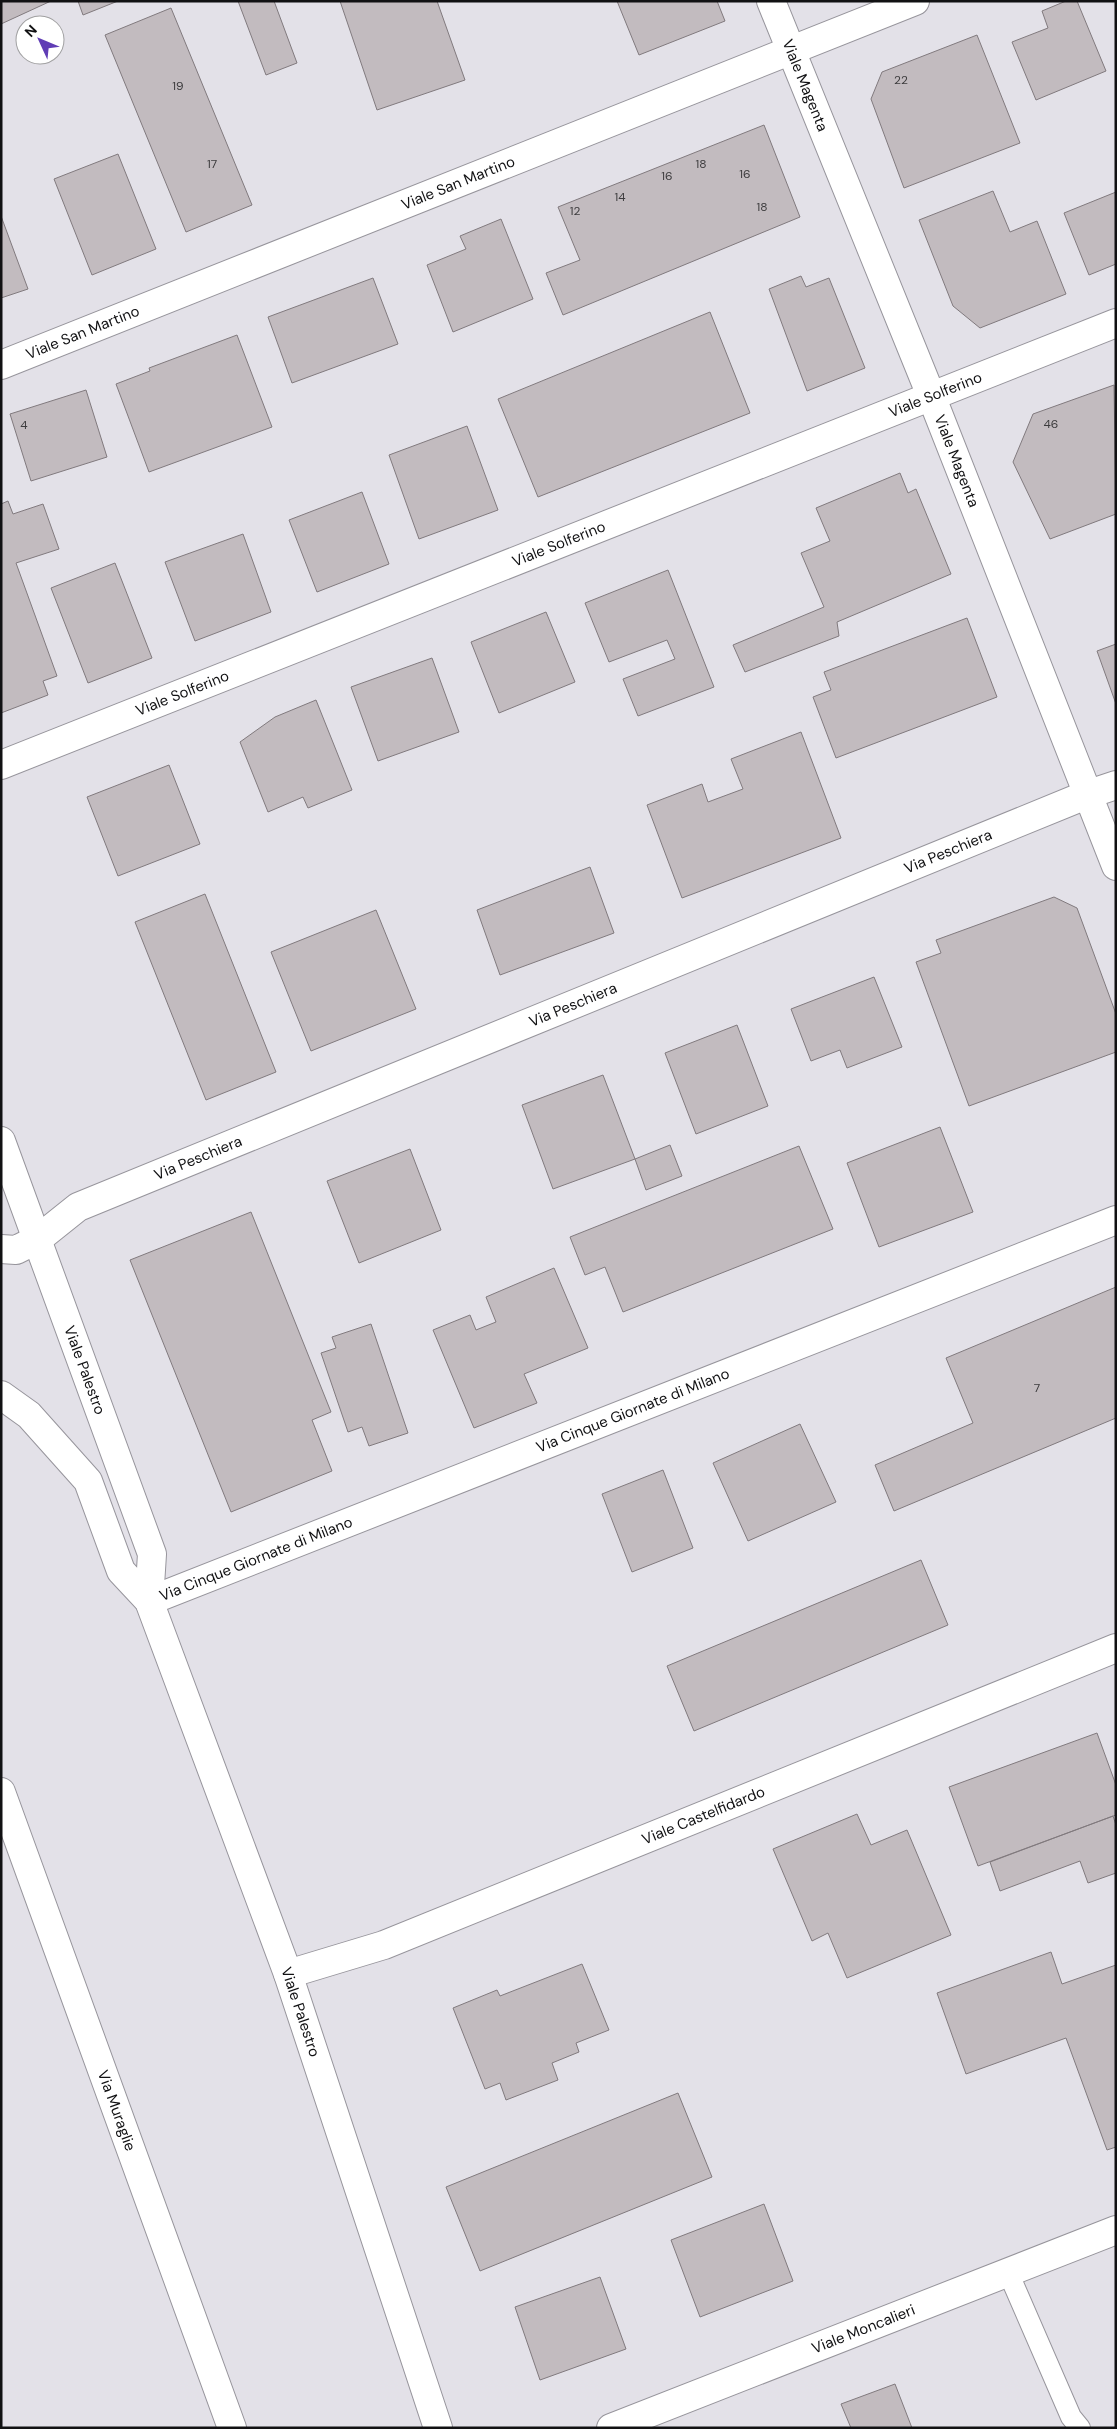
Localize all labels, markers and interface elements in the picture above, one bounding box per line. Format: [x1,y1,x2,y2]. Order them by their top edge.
north arrow [15,15,65,65]
text: N [21,21,41,41]
street label: Viale Magenta [778,36,833,134]
house number: 22 [894,72,908,88]
house number: 19 [172,78,184,94]
street label: Viale San Martino [398,151,518,215]
house number: 17 [207,156,217,172]
house number: 18 [695,156,707,172]
house number: 16 [739,166,751,182]
house number: 16 [661,168,673,184]
house number: 14 [614,189,626,205]
house number: 18 [756,199,768,215]
house number: 12 [570,203,580,219]
street label: Viale San Martino [23,301,143,364]
street label: Viale Solferino [886,367,985,422]
street label: Viale Magenta [930,412,984,510]
house number: 46 [1044,416,1058,432]
house number: 4 [20,417,28,433]
street label: Viale Solferino [509,516,608,571]
street label: Viale Solferino [133,666,232,721]
street label: Via Peschiera [901,825,995,878]
street label: Via Peschiera [526,978,620,1032]
street label: Via Peschiera [151,1131,245,1185]
street label: Viale Palestro [59,1323,110,1418]
street label: Via Cinque Giornate di Milano [533,1363,732,1457]
house number: 7 [1034,1380,1040,1396]
street label: Via Cinque Giornate di Milano [157,1512,356,1606]
street label: Viale Castelfidardo [639,1781,768,1849]
street label: Viale Palestro [276,1964,325,2060]
street label: Via Muraglie [93,2067,141,2154]
street label: Viale Moncalieri [809,2300,918,2358]

